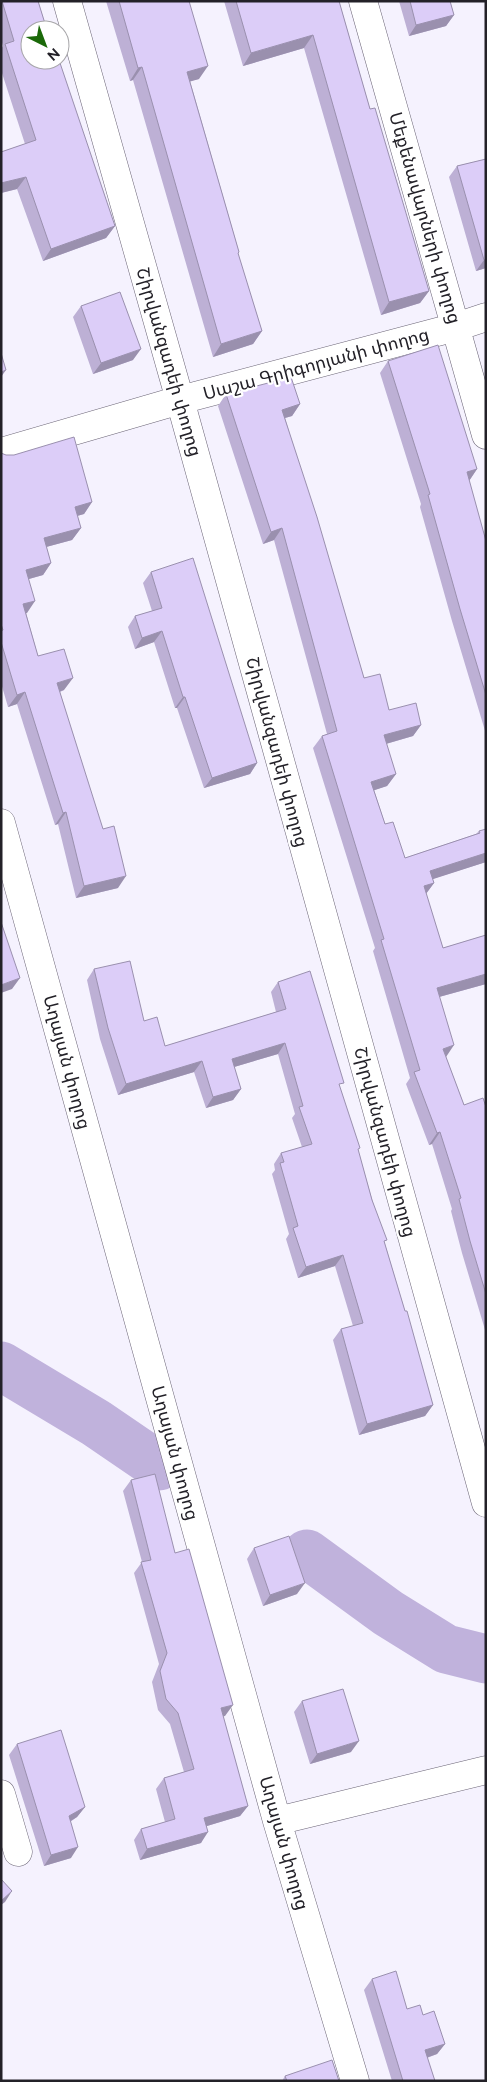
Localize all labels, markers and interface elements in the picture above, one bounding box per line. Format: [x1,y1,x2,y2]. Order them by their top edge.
north arrow [20,20,70,70]
text: N [44,45,63,64]
street label: Մեքենավարների փողոց [385,110,466,326]
street label: Շիրվանզադեի փողոց [132,265,207,459]
street label: Սաշա Գրիգորյանի փողոց [201,323,431,404]
street label: Շիրվանզադեի փողոց [242,655,313,849]
street label: Աղայան փողոց [39,992,96,1131]
street label: Շիրվանզադեի փողոց [350,1045,421,1239]
street label: Աղայան փողոց [147,1383,204,1522]
street label: Աղայան փողոց [255,1773,314,1912]

